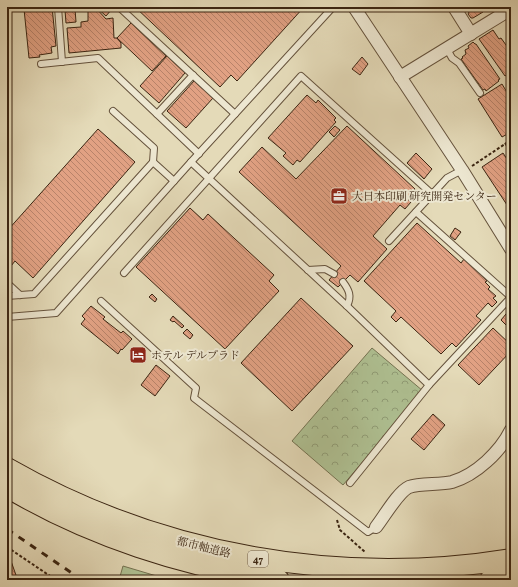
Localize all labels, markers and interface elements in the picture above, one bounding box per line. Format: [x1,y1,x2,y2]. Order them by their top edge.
office icon: 大日本印刷 研究開発センター [329,186,349,206]
place label: 大日本印刷 研究開発センター [352,190,497,205]
hotel icon: ホテル デルプラド [128,345,148,365]
place label: ホテル デルプラド [151,349,240,364]
street label: 都市軸道路 [175,535,232,562]
road number: 47 [248,551,268,567]

